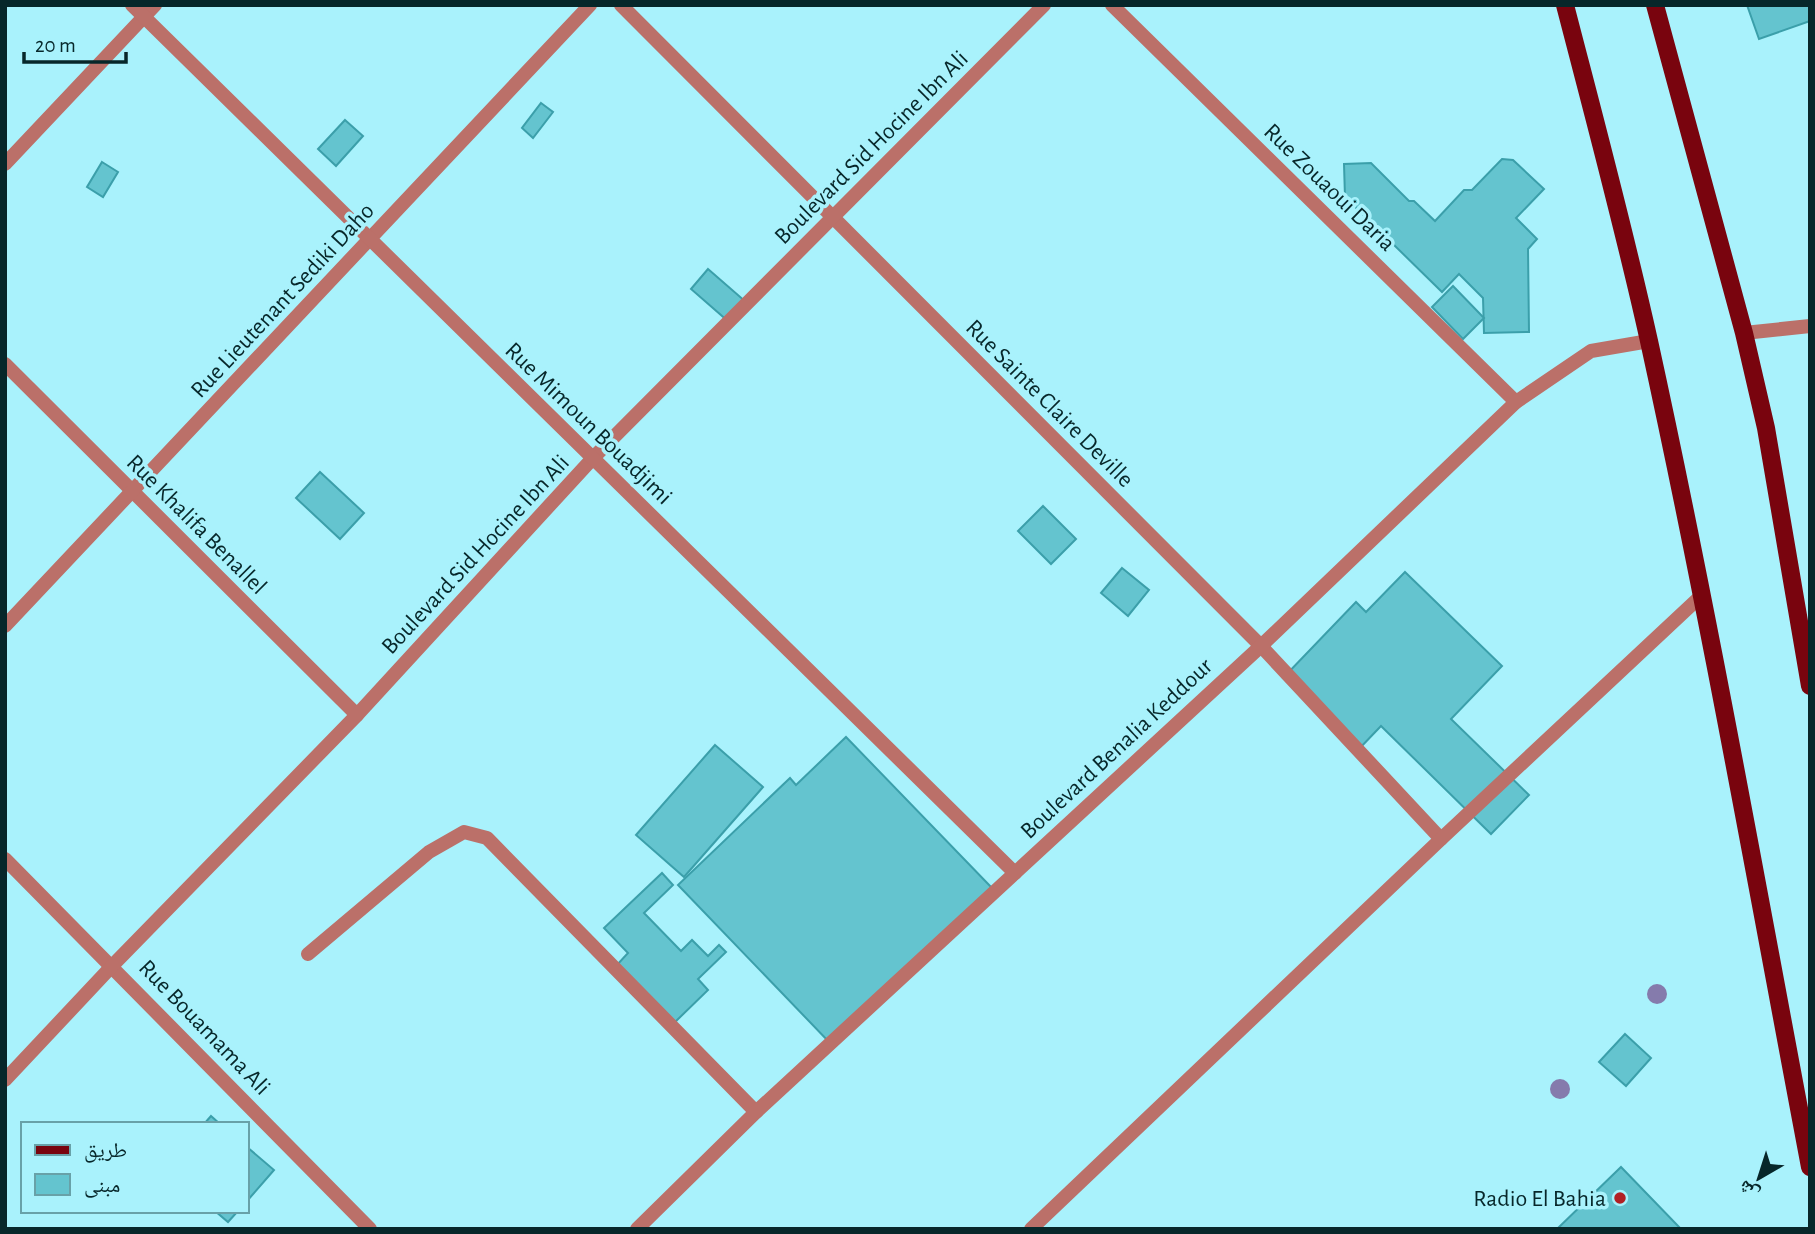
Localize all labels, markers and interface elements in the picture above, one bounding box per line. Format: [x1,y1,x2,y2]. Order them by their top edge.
scale bar [24,21,126,65]
text: 20 m [35,35,76,56]
street label: Boulevard Sid Hocine Ibn Ali [770,46,973,249]
street label: Rue Zouaoui Daria [1259,119,1399,256]
street label: Rue Lieutenant Sediki Daho [186,199,379,403]
street label: Rue Sainte Claire Deville [961,315,1138,492]
street label: Rue Mimoun Bouadjimi [500,338,676,509]
street label: Rue Khalifa Benallel [122,450,271,599]
street label: Boulevard Sid Hocine Ibn Ali [377,450,574,659]
street label: Boulevard Benalia Keddour [1016,654,1217,844]
street label: Rue Bouamama Ali [134,956,275,1100]
legend [21,1122,248,1213]
text: طريق [84,1140,127,1163]
north arrow [1724,1143,1794,1213]
text: مبنى [84,1175,120,1198]
text: ش [1735,1176,1764,1204]
place label: Radio El Bahia [1473,1187,1606,1211]
marker: Radio El Bahia [1612,1190,1628,1206]

